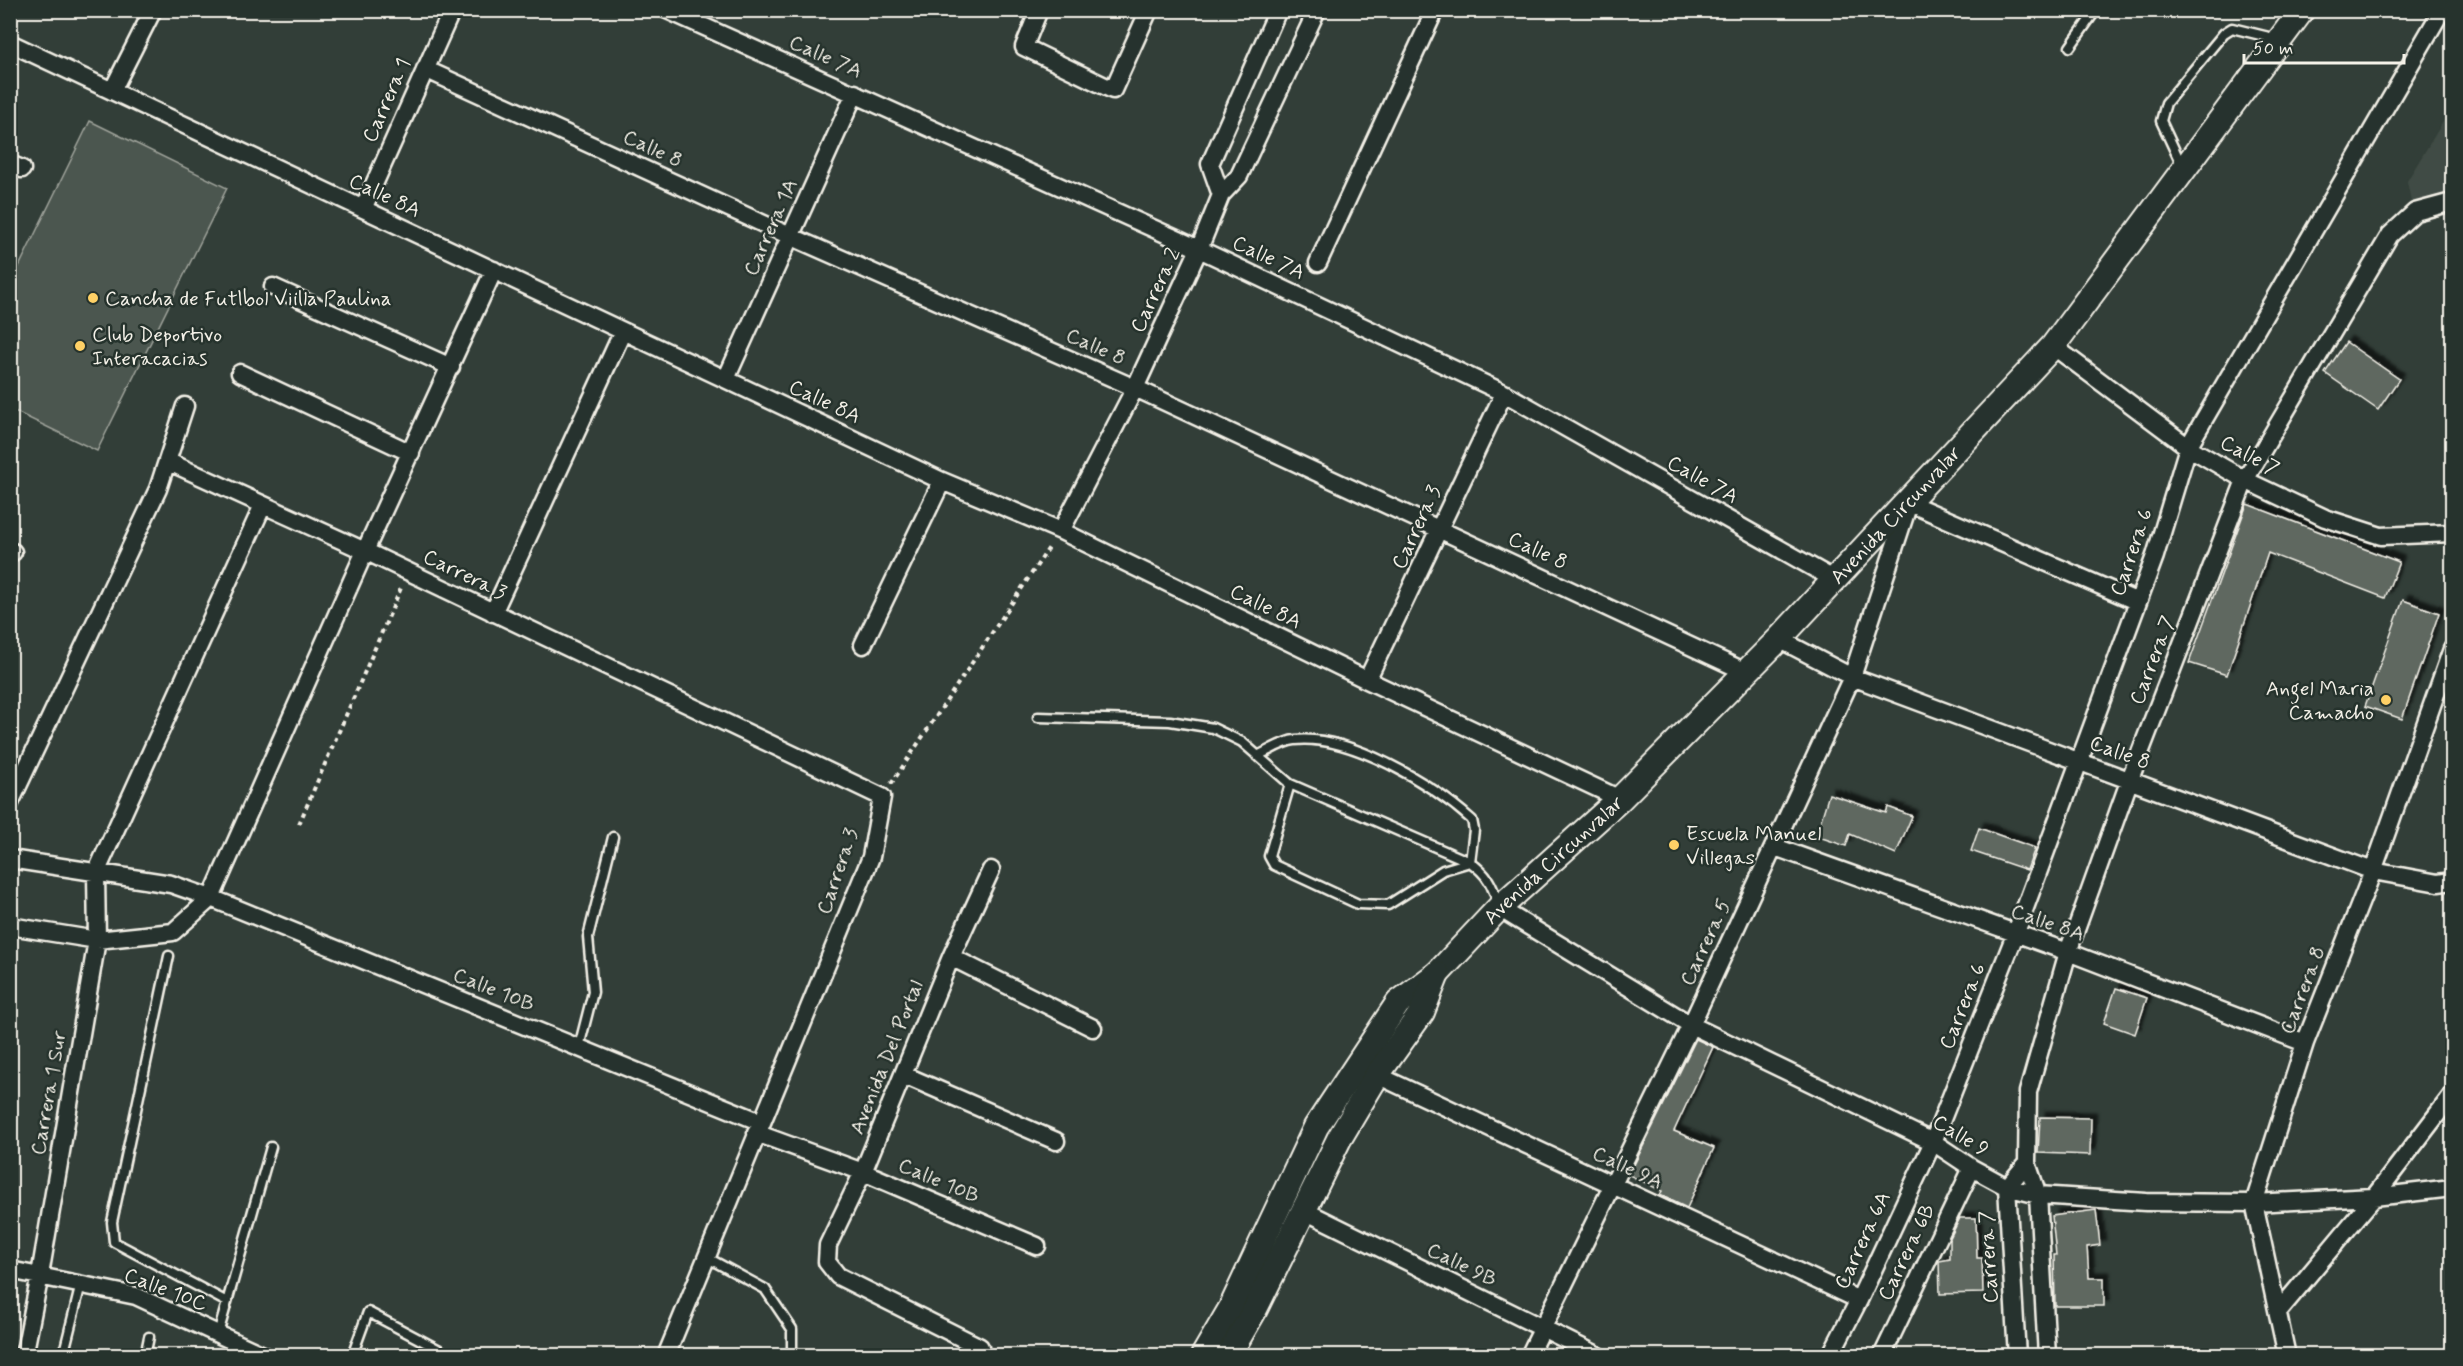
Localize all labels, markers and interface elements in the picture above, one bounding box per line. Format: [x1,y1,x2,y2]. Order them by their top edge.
scale bar [2244,27,2404,65]
street label: Calle 7A [785,28,867,85]
text: 50 m [2253,37,2293,61]
street label: Carrera 1 [356,54,418,147]
street label: Calle 8 [618,123,687,175]
street label: Calle 8A [344,167,425,225]
street label: Carrera 1A [737,175,805,280]
street label: Calle 7A [1228,229,1310,287]
street label: Carrera 2 [1124,243,1188,337]
place label: Cancha de Futlbol Viilla Paulina [105,285,392,313]
marker: Cancha de Futlbol Viilla Paulina [86,291,100,305]
place label: Club Deportivo Interacacias [92,321,222,373]
street label: Calle 8 [1061,321,1130,372]
marker: Club Deportivo Interacacias [73,339,87,353]
street label: Calle 8A [784,373,865,431]
street label: Calle 7 [2215,429,2284,483]
street label: Avenida Circunvalar [1824,440,1968,591]
street label: Calle 7A [1662,449,1743,511]
street label: Carrera 3 [1385,480,1449,574]
street label: Carrera 6 [2104,505,2160,600]
street label: Calle 8 [1503,525,1572,577]
street label: Carrera 3 [418,543,511,607]
street label: Calle 8A [1225,578,1306,636]
street label: Carrera 7 [2123,612,2183,709]
place label: Angel Maria Camacho [2266,675,2374,727]
marker: Angel Maria Camacho [2379,693,2393,707]
street label: Calle 8 [2085,729,2154,777]
street label: Avenida Circunvalar [1477,789,1630,931]
place label: Escuela Manuel Villegas [1686,820,1822,872]
street label: Carrera 3 [810,824,866,918]
marker: Escuela Manuel Villegas [1667,838,1681,852]
street label: Carrera 5 [1674,894,1738,990]
street label: Calle 8A [2007,897,2088,949]
street label: Carrera 8 [2273,942,2332,1038]
street label: Carrera 6 [1933,959,1993,1054]
street label: Calle 10B [449,961,539,1019]
street label: Avenida Del Portal [843,976,931,1139]
street label: Carrera 1 Sur [24,1029,74,1157]
street label: Calle 9 [1927,1108,1994,1164]
street label: Calle 9A [1588,1139,1667,1196]
street label: Calle 10B [894,1151,983,1211]
street label: Carrera 6A [1828,1187,1898,1294]
street label: Carrera 6B [1871,1199,1942,1305]
street label: Carrera 7 [1973,1210,2005,1304]
street label: Calle 9B [1422,1236,1501,1294]
street label: Calle 10C [120,1261,211,1319]

